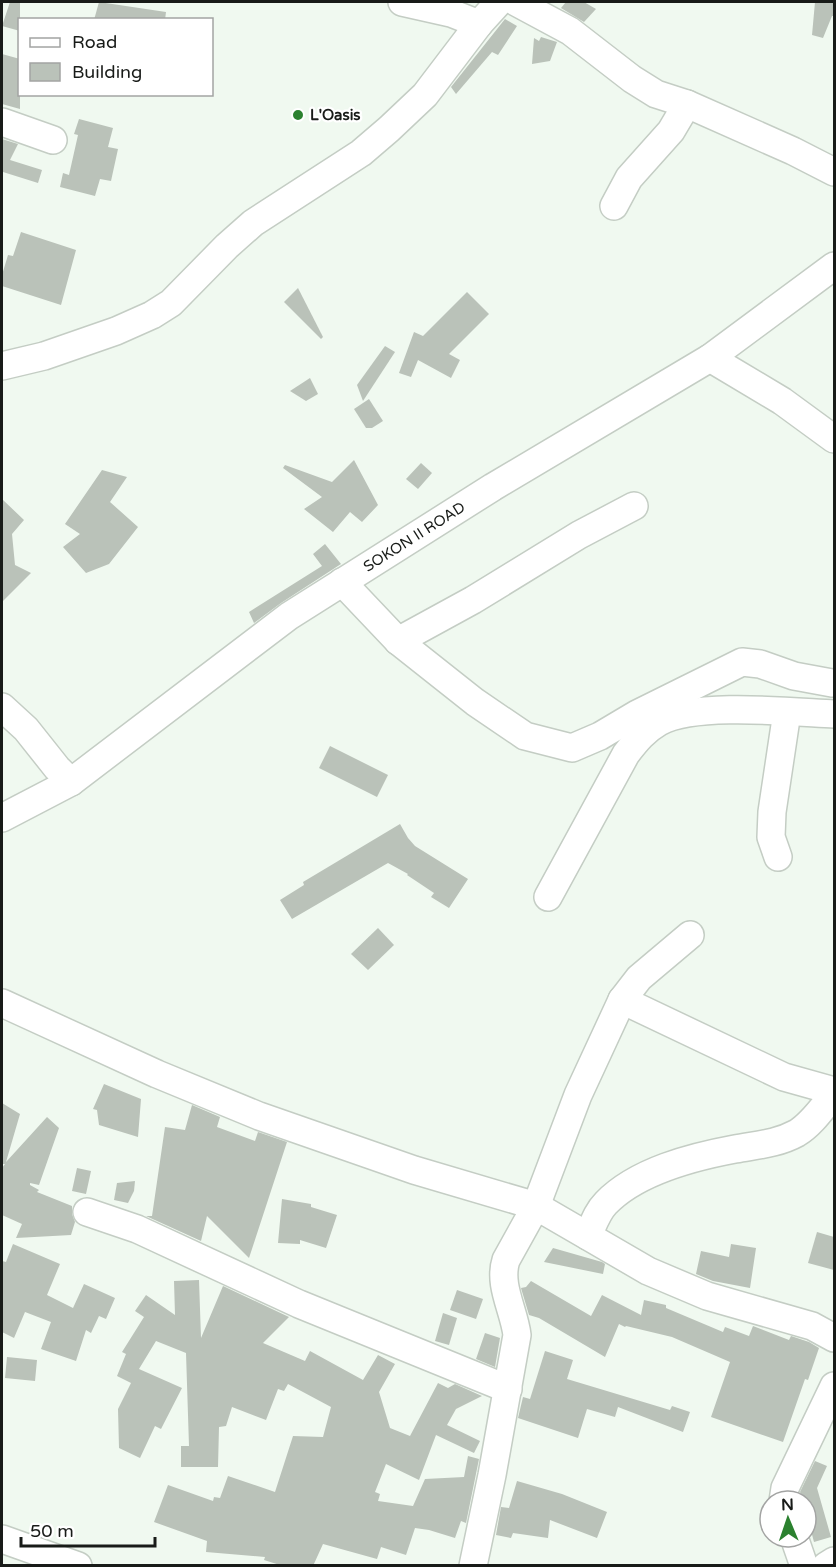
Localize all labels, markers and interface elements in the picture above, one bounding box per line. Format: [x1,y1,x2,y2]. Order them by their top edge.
legend [18,18,213,96]
text: Road [72,31,117,53]
text: Building [72,61,142,83]
place label: L'Oasis [310,106,361,124]
marker: L'Oasis [291,108,305,122]
street label: SOKON II ROAD [360,498,468,576]
north arrow [758,1489,818,1549]
text: N [781,1495,794,1515]
scale bar [21,1510,154,1548]
text: 50 m [30,1520,74,1542]

